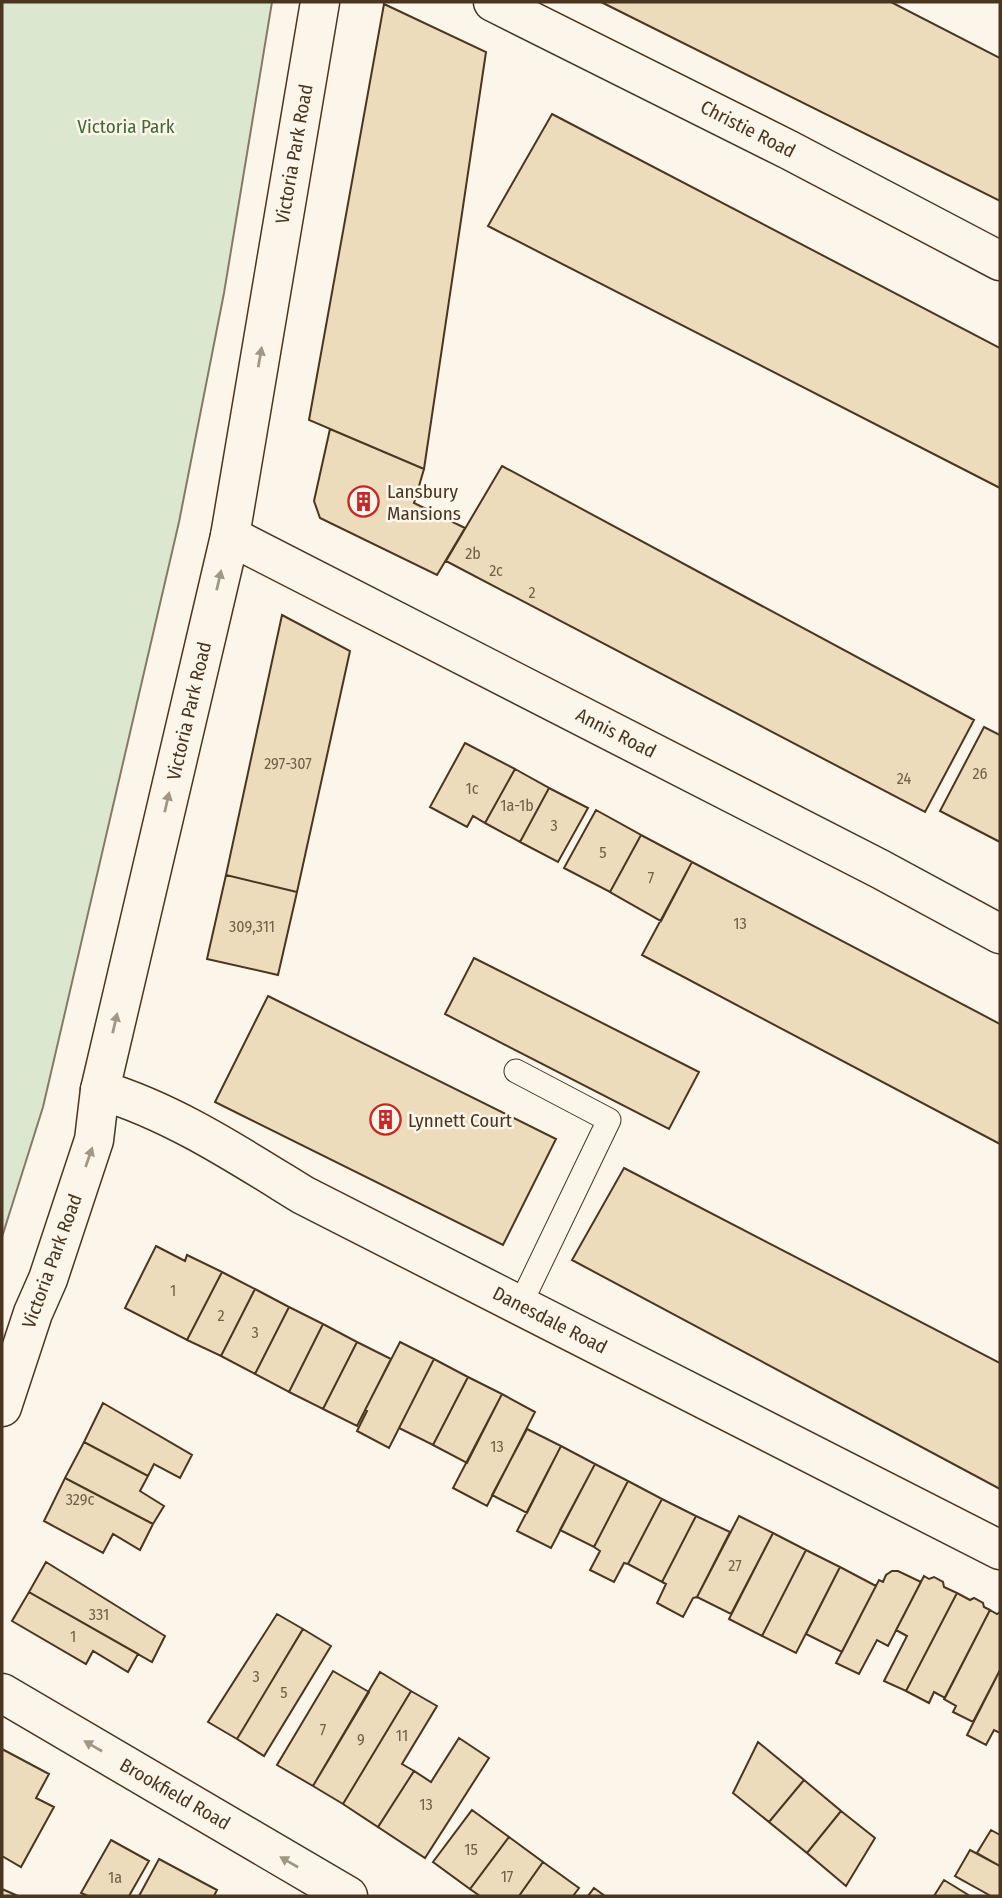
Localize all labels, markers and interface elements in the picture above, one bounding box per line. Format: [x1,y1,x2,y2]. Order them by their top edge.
street label: Victoria Park Road [270,82,318,226]
street label: Christie Road [697,95,799,163]
park label: Victoria Park [77,115,175,138]
one-way arrow [255,346,266,368]
place label: Lansbury Mansions [387,480,461,525]
building icon: Lansbury Mansions [347,485,381,519]
house number: 2b [465,544,481,563]
house number: 2c [489,561,503,580]
one-way arrow [214,569,225,591]
house number: 2 [528,583,536,602]
street label: Victoria Park Road [162,640,216,782]
street label: Annis Road [572,703,660,763]
house number: 297-307 [264,754,312,773]
house number: 26 [973,764,988,783]
house number: 24 [897,769,911,788]
house number: 1c [465,779,479,798]
one-way arrow [162,791,173,813]
house number: 1a-1b [500,796,534,815]
house number: 3 [550,816,558,835]
house number: 5 [599,843,607,862]
house number: 7 [648,868,655,887]
house number: 13 [733,914,747,933]
house number: 309,311 [229,917,275,936]
one-way arrow [110,1012,121,1034]
building icon: Lynnett Court [368,1103,402,1137]
place label: Lynnett Court [408,1109,513,1132]
one-way arrow [84,1146,95,1167]
street label: Victoria Park Road [17,1191,87,1331]
house number: 1 [170,1281,176,1300]
street label: Danesdale Road [489,1281,611,1359]
house number: 2 [217,1306,225,1325]
house number: 3 [251,1323,259,1342]
house number: 13 [490,1437,504,1456]
house number: 329c [66,1490,94,1509]
house number: 27 [728,1556,742,1575]
house number: 331 [89,1605,109,1624]
house number: 1 [70,1627,76,1646]
house number: 3 [252,1667,260,1686]
house number: 5 [280,1683,288,1702]
house number: 7 [320,1720,327,1739]
house number: 11 [396,1726,408,1745]
house number: 9 [357,1730,365,1749]
one-way arrow [84,1740,103,1753]
street label: Brookfield Road [116,1753,234,1835]
house number: 13 [419,1795,433,1814]
house number: 15 [464,1840,478,1859]
one-way arrow [280,1855,299,1868]
house number: 17 [501,1867,514,1886]
house number: 1a [108,1868,122,1887]

